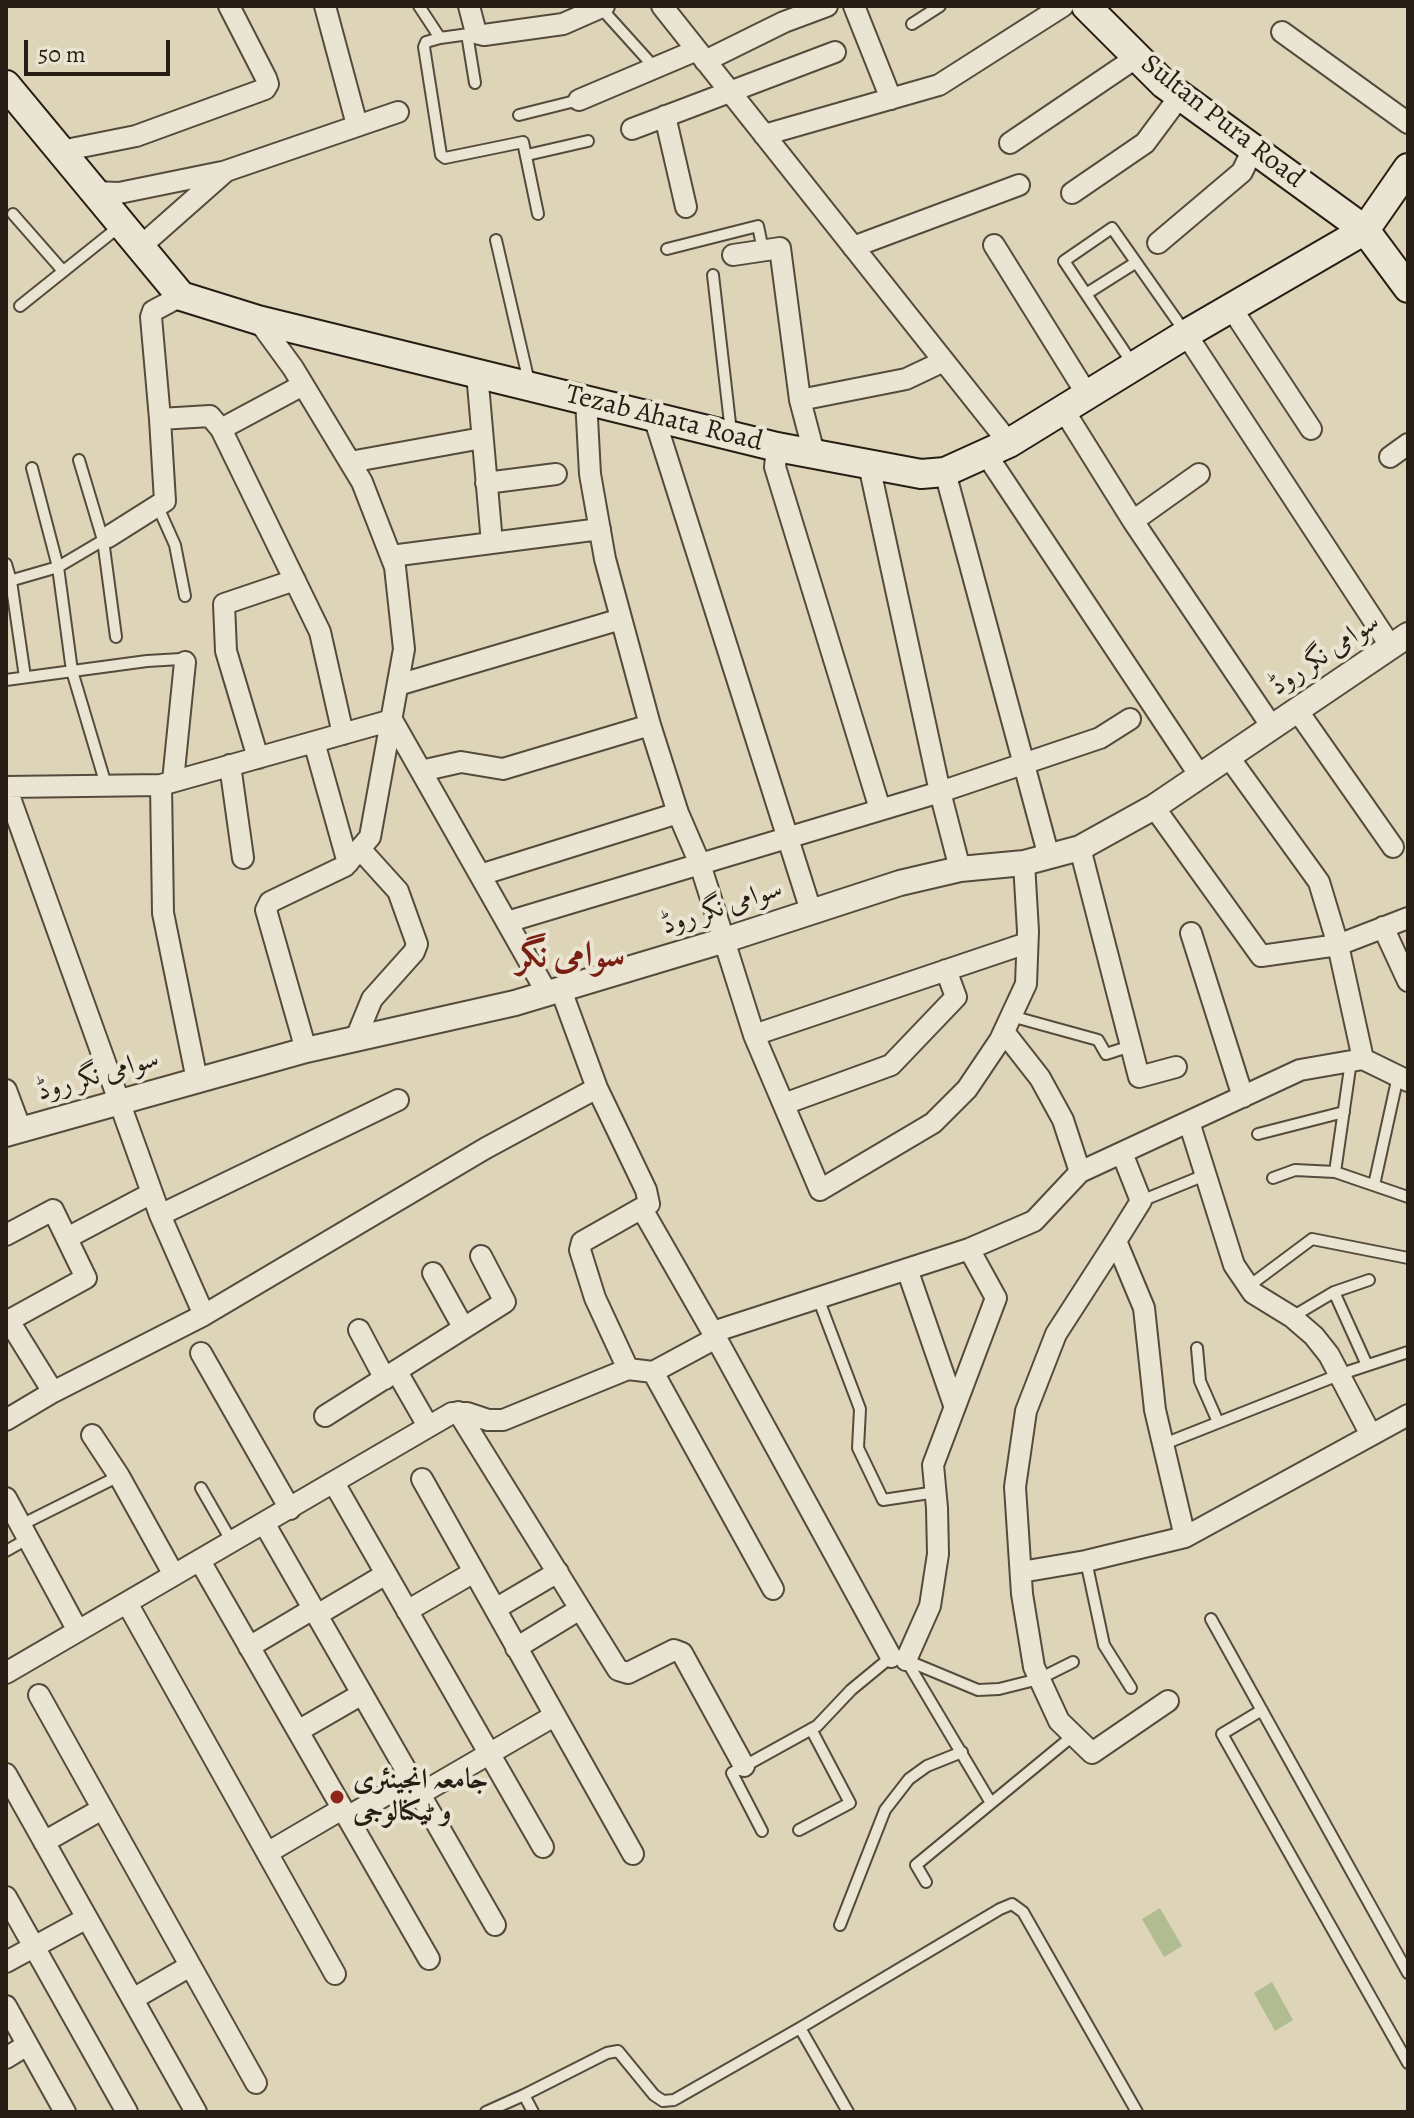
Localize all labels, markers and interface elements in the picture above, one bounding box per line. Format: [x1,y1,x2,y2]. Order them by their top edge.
scale bar [28,24,174,74]
text: 50 m [38,38,86,70]
street label: Sultan Pura Road [1134,48,1310,196]
street label: Tezab Ahata Road [562,378,766,460]
street label: سوامی نگر روڈ [1264,606,1386,704]
street label: سوامی نگر روڈ [657,873,787,943]
district label: سوامی نگر [517,935,625,979]
street label: سوامی نگر روڈ [33,1043,163,1109]
place label: جامعہ انجینئری و ٹیکنالوجی [353,1764,488,1830]
marker: جامعہ انجینئری و ٹیکنالوجی [328,1788,346,1806]

